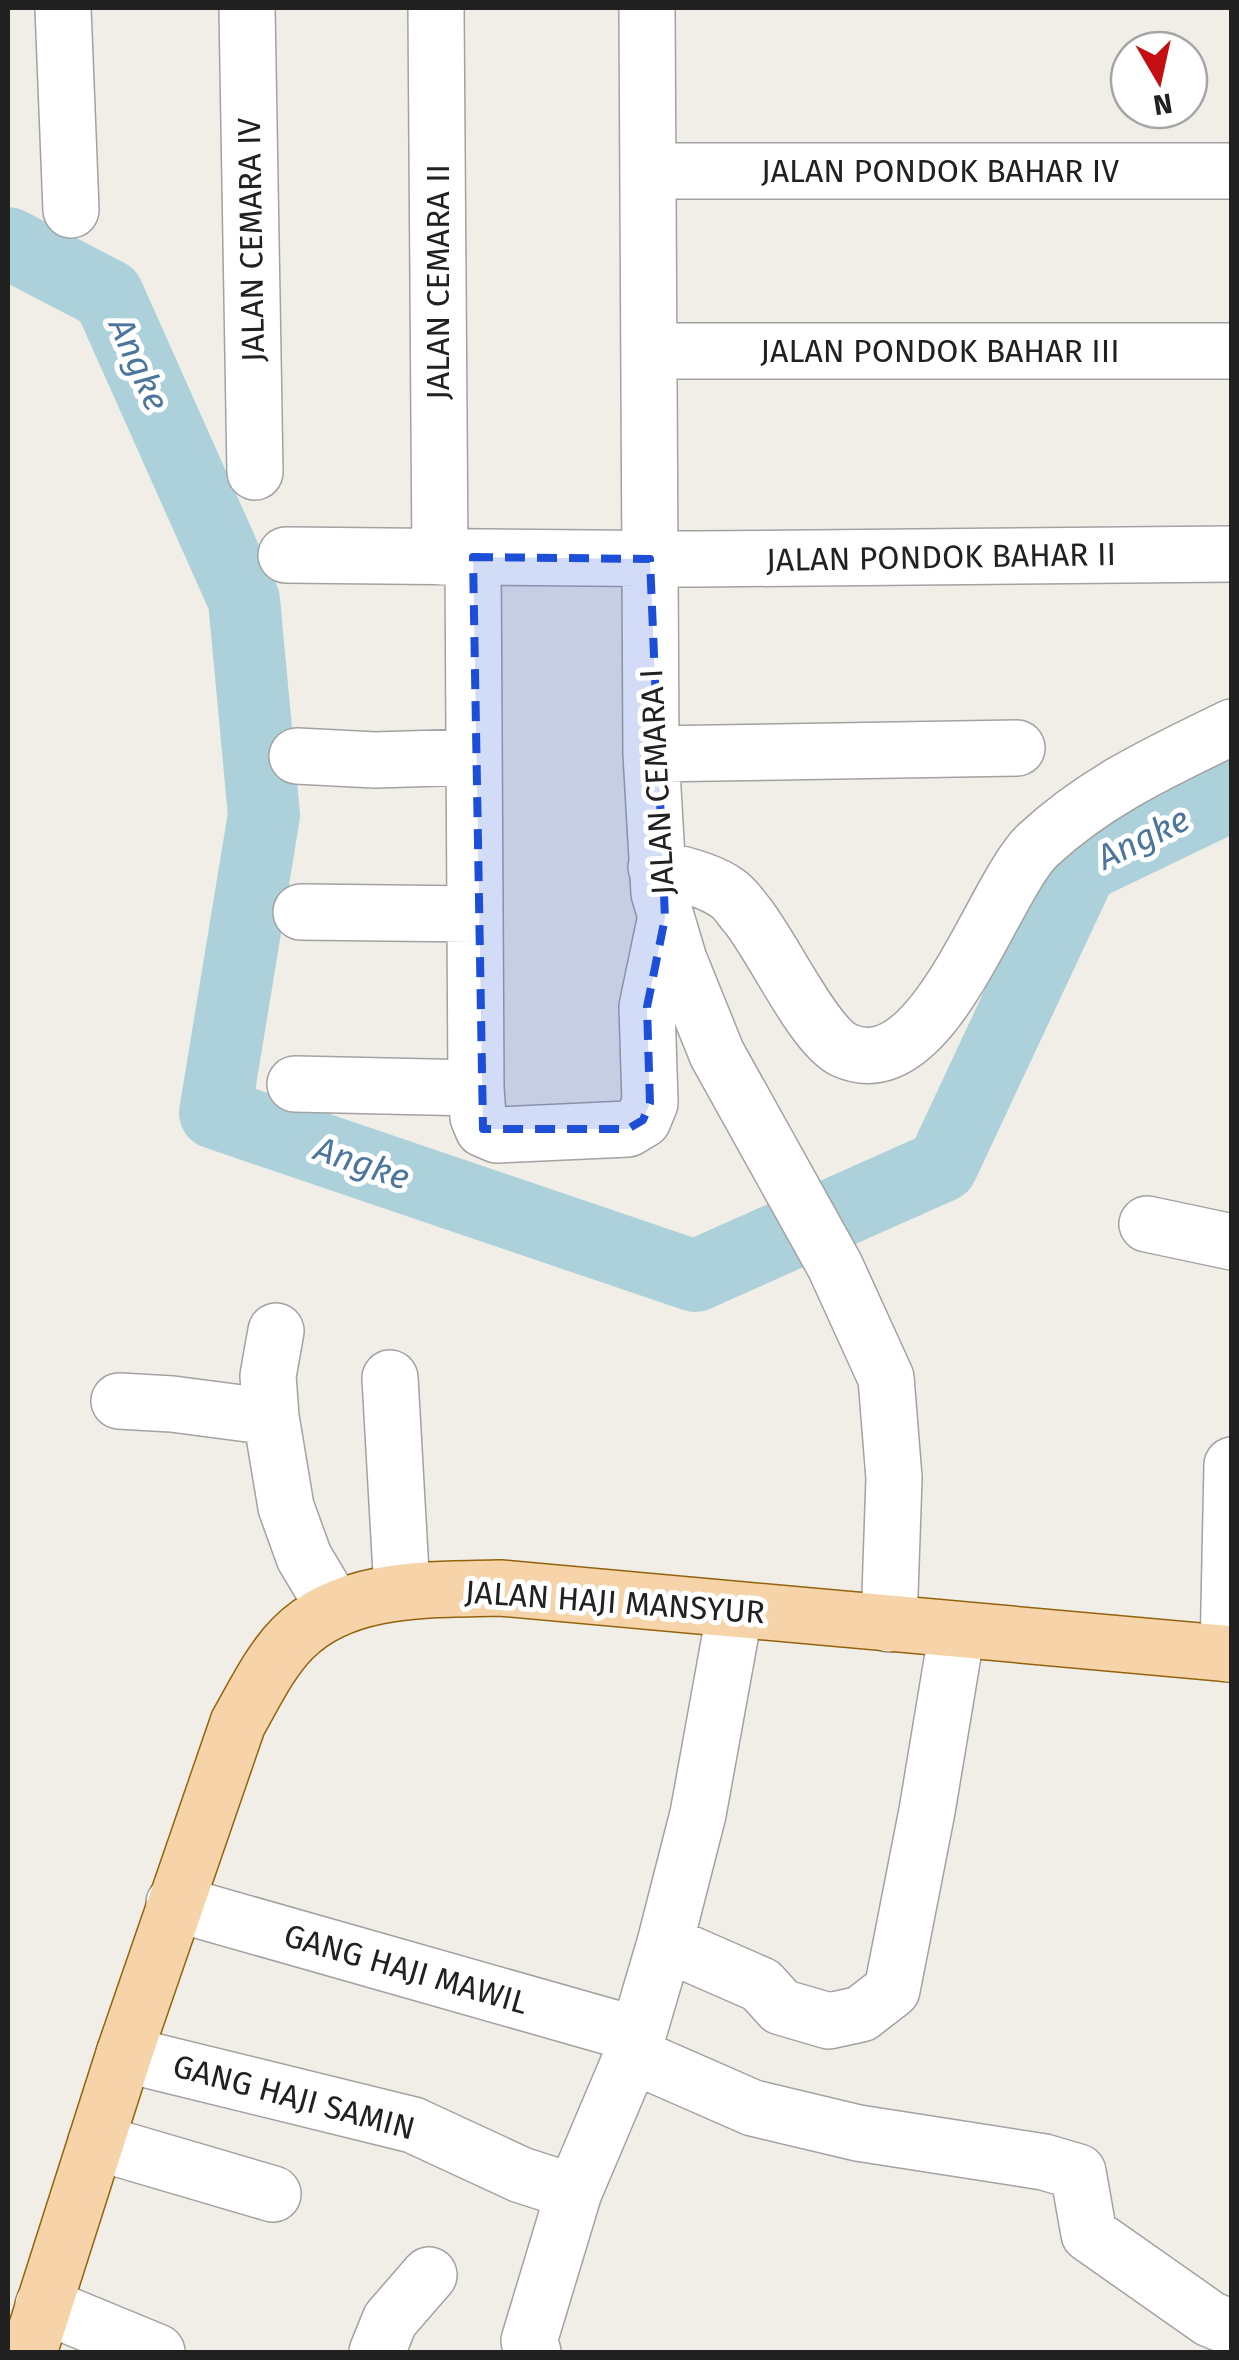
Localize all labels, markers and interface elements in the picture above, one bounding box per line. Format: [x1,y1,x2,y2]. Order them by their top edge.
north arrow [1109,30,1209,130]
text: N [1151,86,1175,122]
street label: JALAN CEMARA IV [230,117,272,363]
street label: JALAN PONDOK BAHAR IV [761,152,1119,190]
street label: JALAN CEMARA II [419,164,457,400]
water label: Angke [99,309,178,417]
street label: JALAN PONDOK BAHAR III [760,332,1120,370]
street label: JALAN PONDOK BAHAR II [766,535,1116,579]
street label: JALAN CEMARA I [632,668,682,896]
water label: Angke [1088,798,1196,879]
water label: Angke [307,1127,415,1199]
street label: JALAN HAJI MANSYUR [464,1573,766,1631]
street label: GANG HAJI MAWIL [280,1916,532,2022]
street label: GANG HAJI SAMIN [169,2046,419,2148]

